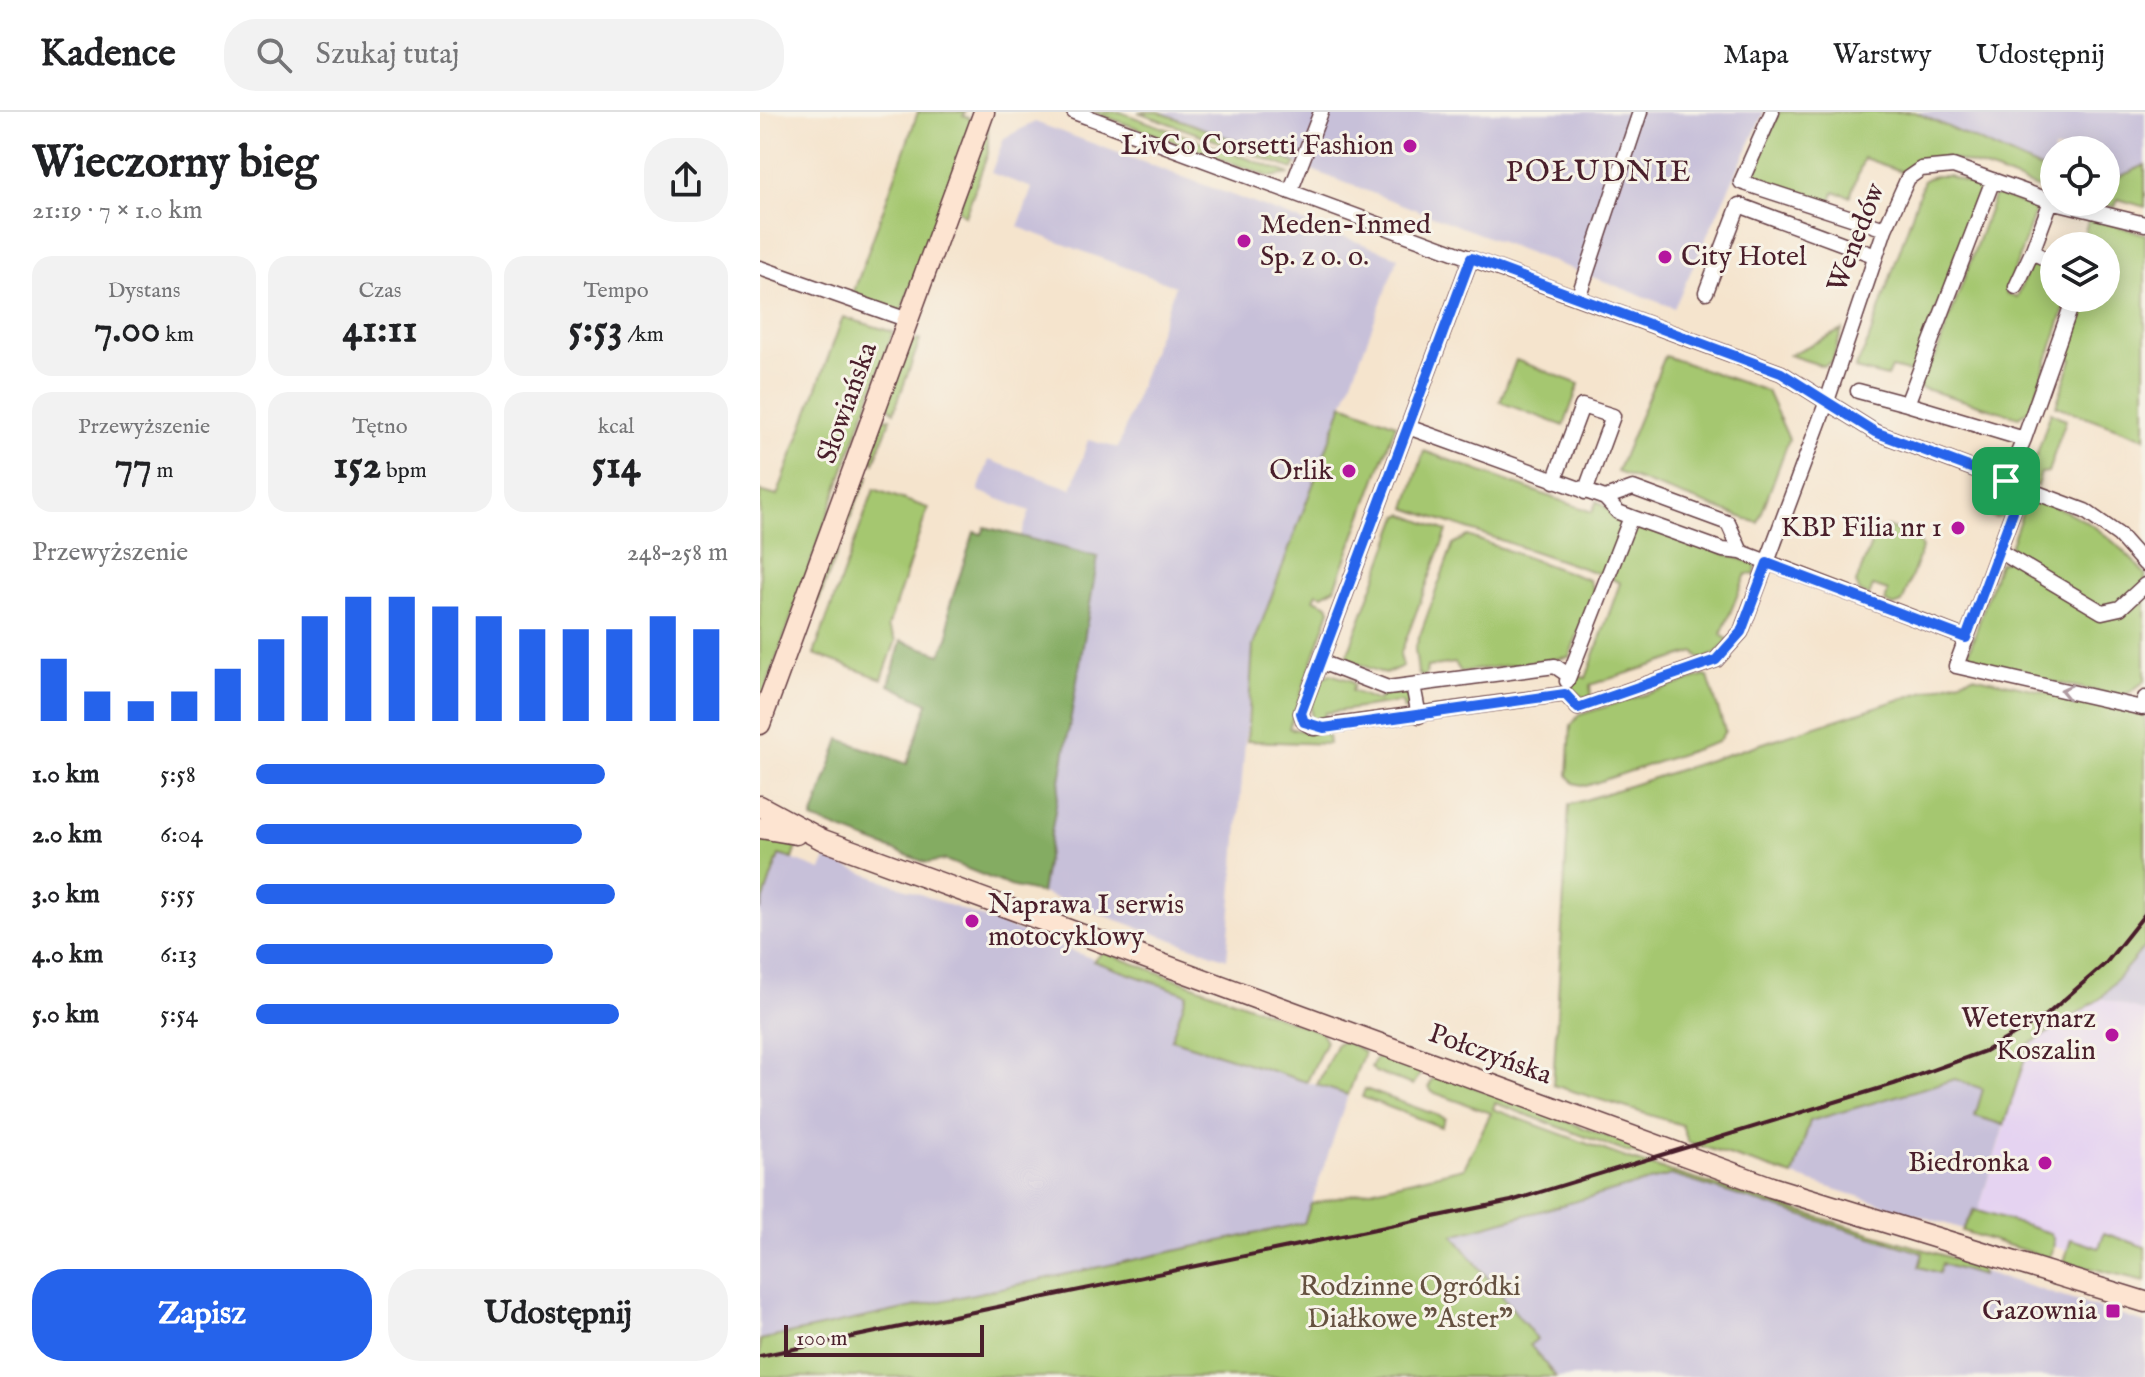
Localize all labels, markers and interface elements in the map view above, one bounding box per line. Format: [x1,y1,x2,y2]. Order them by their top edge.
search box [224,19,784,91]
text: Kadence [40,31,176,79]
icon: search [252,33,296,77]
text: Szukaj tutaj [316,36,459,74]
text: Mapa [1723,38,1789,73]
text: Warstwy [1833,38,1932,73]
text: Udostępnij [1976,38,2105,73]
place label: LivCo Corsetti Fashion [1121,129,1394,164]
text: Wieczorny bieg [32,136,318,192]
map controls [2040,136,2120,312]
button: locate [2040,136,2120,216]
marker: LivCo Corsetti Fashion [1401,137,1419,155]
button: share [644,138,728,222]
district label: POŁUDNIE [1505,154,1693,192]
street label: Wenedów [1820,178,1894,298]
text: 21:19 · 7 × 1.0 km [32,194,202,227]
place label: Meden-Inmed Sp. z o. o. [1260,208,1431,275]
marker: Meden-Inmed Sp. z o. o. [1235,232,1253,250]
button: layers [2040,232,2120,312]
place label: City Hotel [1681,240,1807,275]
marker: City Hotel [1656,248,1674,266]
text: Dystans [108,277,180,305]
text: Czas [359,277,402,305]
text: Tempo [584,277,649,305]
text: 7.00 [94,305,161,356]
text: 41:11 [343,305,417,356]
text: 5:53 [568,305,623,356]
text: km [161,321,194,349]
text: /km [623,321,664,349]
street label: Słowiańska [810,337,886,468]
text: Przewyższenie [78,413,210,441]
text: Tętno [352,413,408,441]
text: kcal [598,413,634,441]
text: 77 [114,441,152,492]
text: 152 [333,441,381,492]
text: 514 [591,441,641,492]
pin [1972,447,2040,515]
place label: Orlik [1269,454,1334,489]
text: m [152,457,174,485]
text: bpm [381,457,427,485]
icon: arrive [1984,459,2028,503]
marker: Orlik [1340,462,1358,480]
place label: KBP Filia nr 1 [1781,511,1942,546]
marker: KBP Filia nr 1 [1949,519,1967,537]
text: Przewyższenie [32,536,188,569]
text: 248–258 m [627,536,728,569]
one-way arrow [2059,683,2073,700]
text: 1.0 km [32,758,100,791]
text: 5:58 [160,758,196,791]
text: 2.0 km [32,818,102,851]
text: 6:04 [160,818,203,851]
text: 3.0 km [32,878,100,911]
text: 5:55 [160,878,195,911]
place label: Naprawa I serwis motocyklowy [988,888,1184,955]
marker: Naprawa I serwis motocyklowy [963,912,981,930]
text: 4.0 km [32,938,103,971]
text: 6:13 [160,938,197,971]
text: 5.0 km [32,998,99,1031]
text: 5:54 [160,998,198,1031]
place label: Weterynarz Koszalin [1961,1002,2096,1069]
street label: Połczyńska [1423,1017,1557,1094]
marker: Weterynarz Koszalin [2103,1026,2121,1044]
place label: Biedronka [1908,1146,2030,1181]
marker: Biedronka [2036,1154,2054,1172]
button: Zapisz [32,1269,372,1361]
button: Udostępnij [388,1269,728,1361]
park label: Rodzinne Ogródki Diałkowe "Aster" [1299,1270,1521,1337]
place label: Gazownia [1982,1294,2098,1329]
marker: Gazownia [2104,1302,2122,1320]
scale bar [784,1321,984,1357]
text: 100 m [796,1325,848,1353]

